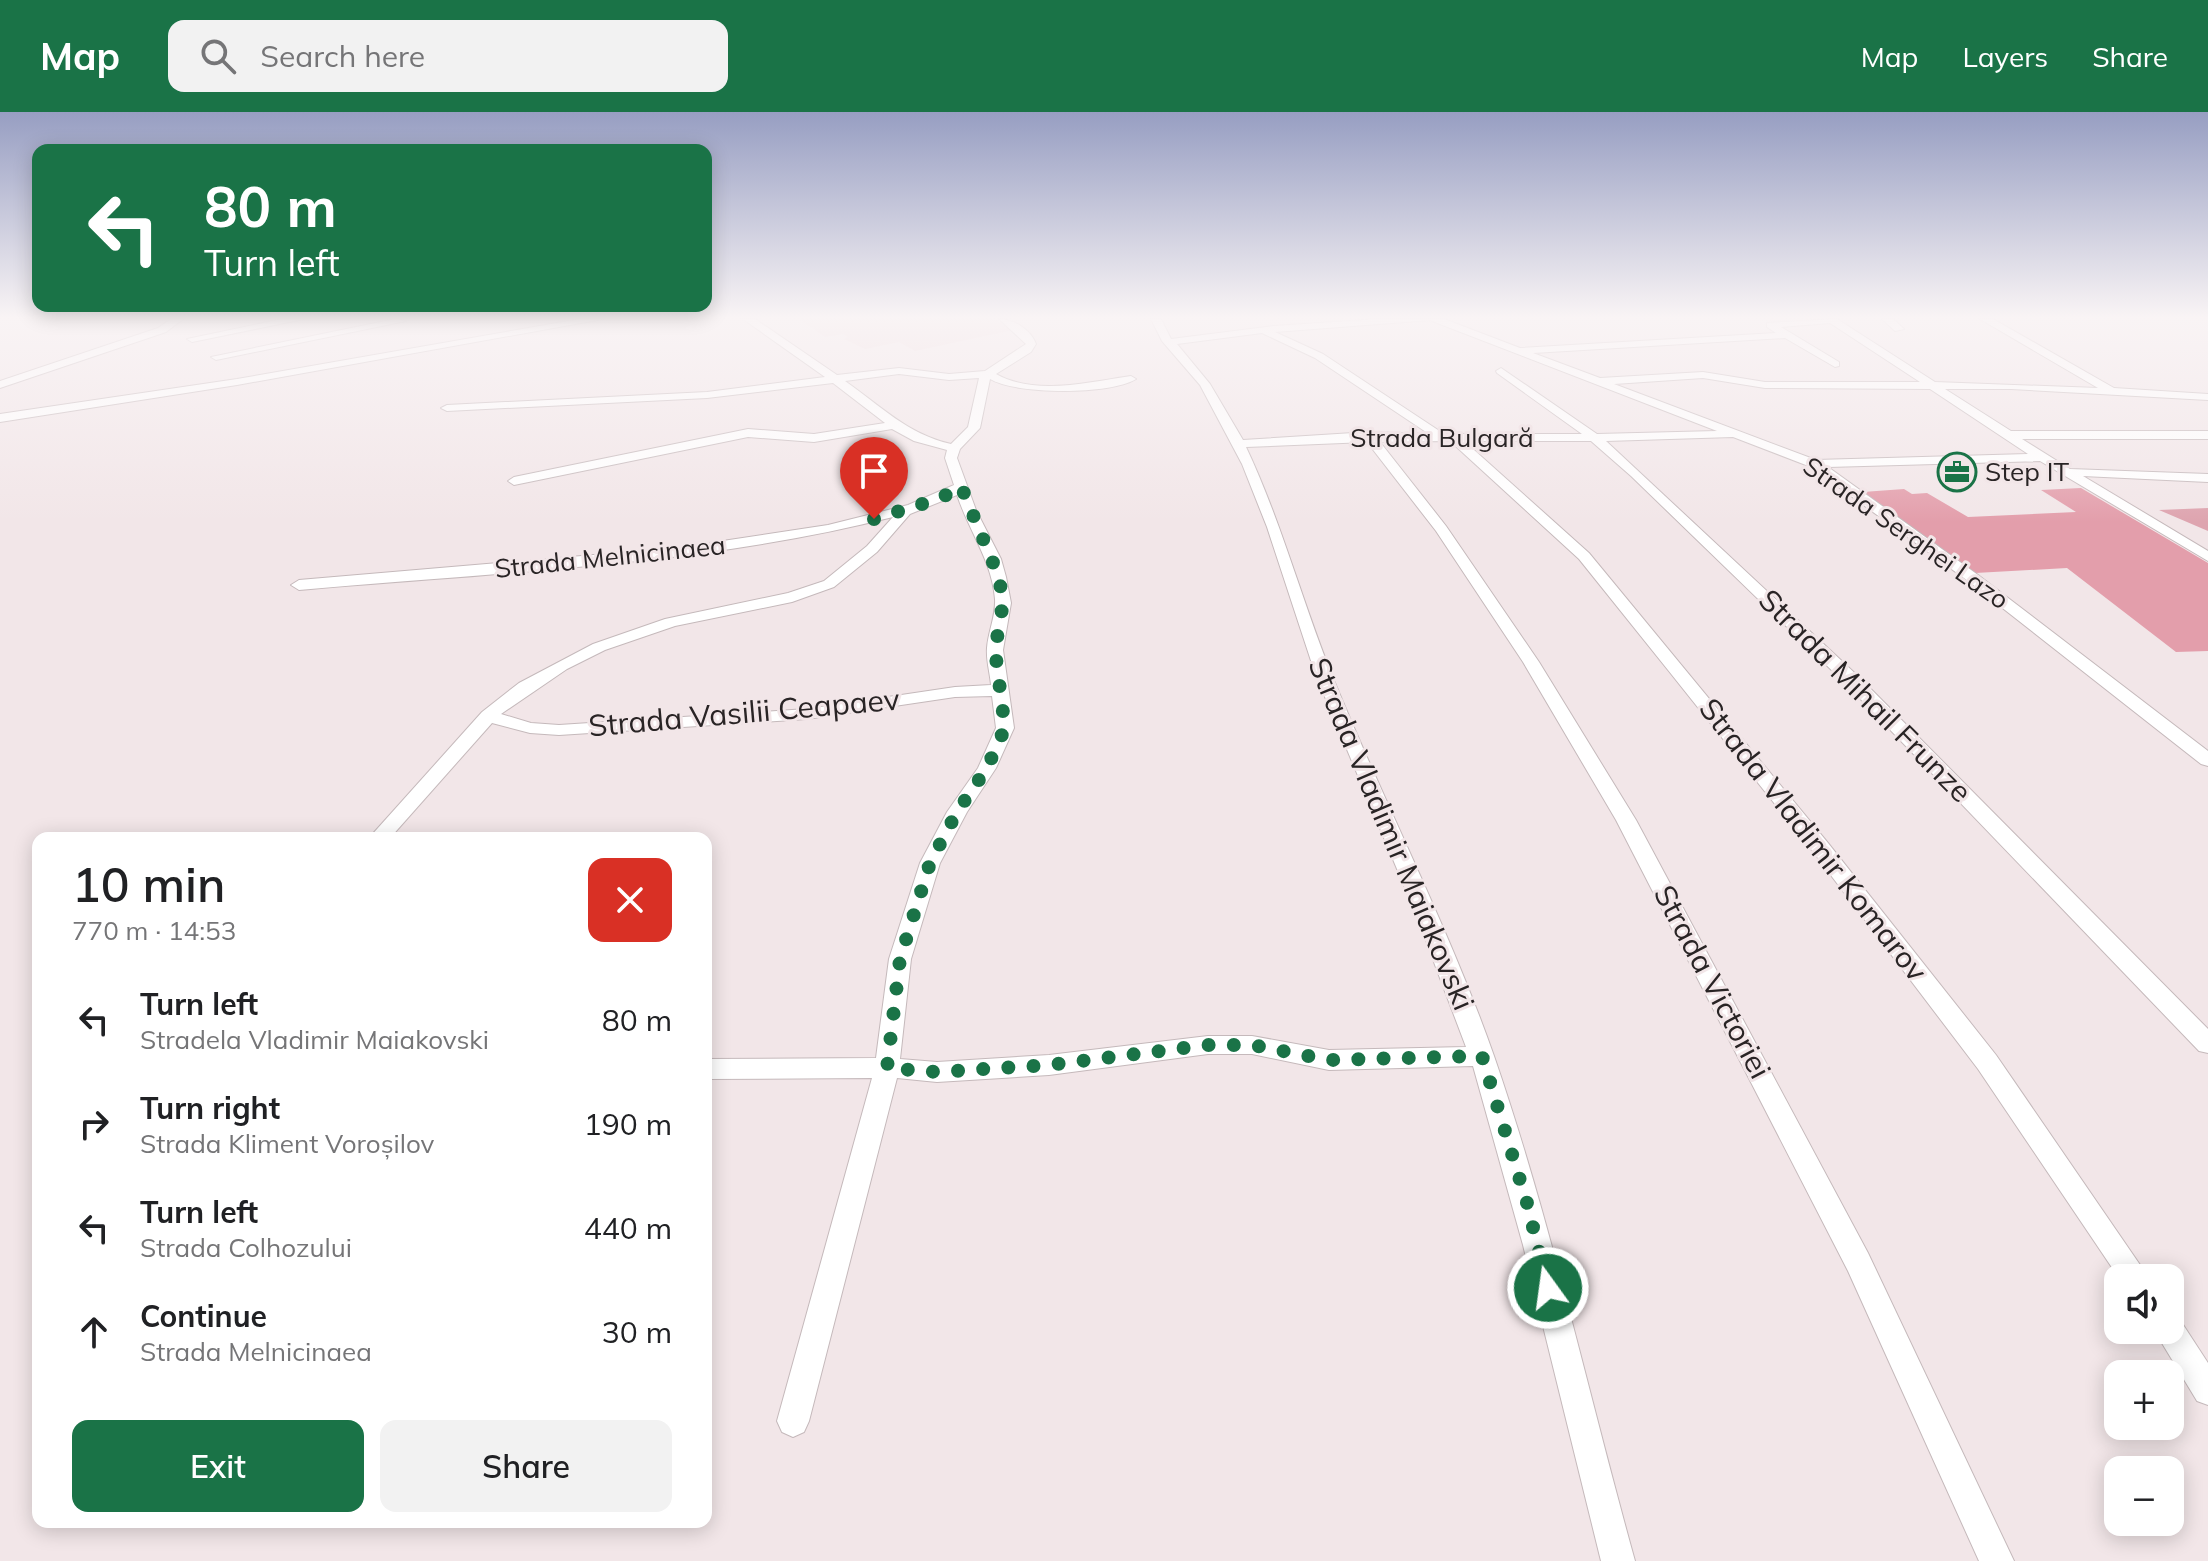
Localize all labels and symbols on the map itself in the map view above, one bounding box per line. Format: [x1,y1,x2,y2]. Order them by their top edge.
street label: Strada Bulgară [1350,421,1534,454]
pin [840,437,908,519]
street label: Strada Serghei Lazo [1797,449,2016,616]
office icon: Step IT [1936,451,1978,493]
place label: Step IT [1985,455,2069,488]
street label: Strada Melnicinaea [493,528,727,585]
street label: Strada Mihail Frunze [1751,581,1980,810]
street label: Strada Vladimir Maiakovski [1300,652,1483,1016]
street label: Strada Vasilii Ceapaev [587,679,901,745]
street label: Strada Vladimir Komarov [1691,690,1936,989]
street label: Strada Victoriei [1646,878,1780,1085]
position arrow [1506,1246,1590,1330]

